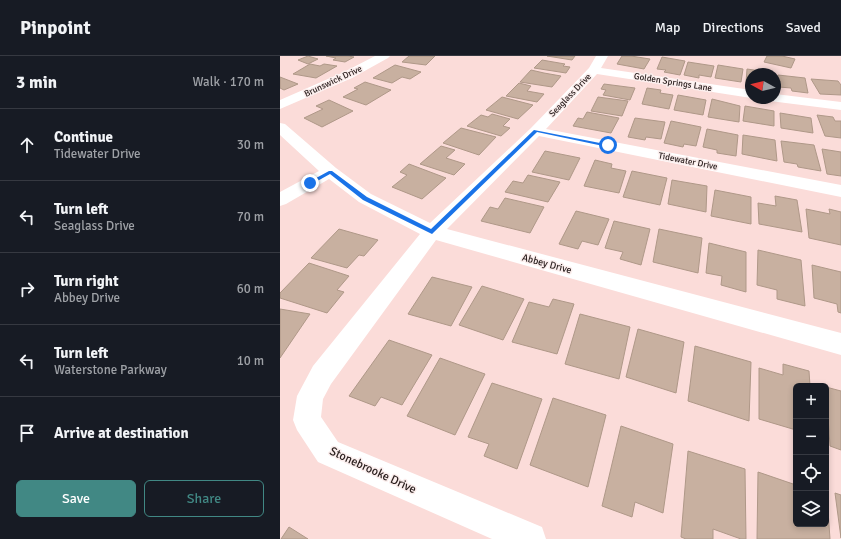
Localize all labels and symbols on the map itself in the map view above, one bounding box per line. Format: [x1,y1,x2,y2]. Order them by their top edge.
street label: Brunswick Drive [303,63,364,100]
north arrow [745,68,781,104]
street label: Seaglass Drive [547,71,594,119]
street label: Golden Springs Lane [633,71,713,94]
route start [599,136,617,154]
street label: Tidewater Drive [657,150,719,173]
route end [301,174,319,192]
street label: Abbey Drive [521,252,573,276]
street label: Stonebrooke Drive [327,444,418,497]

